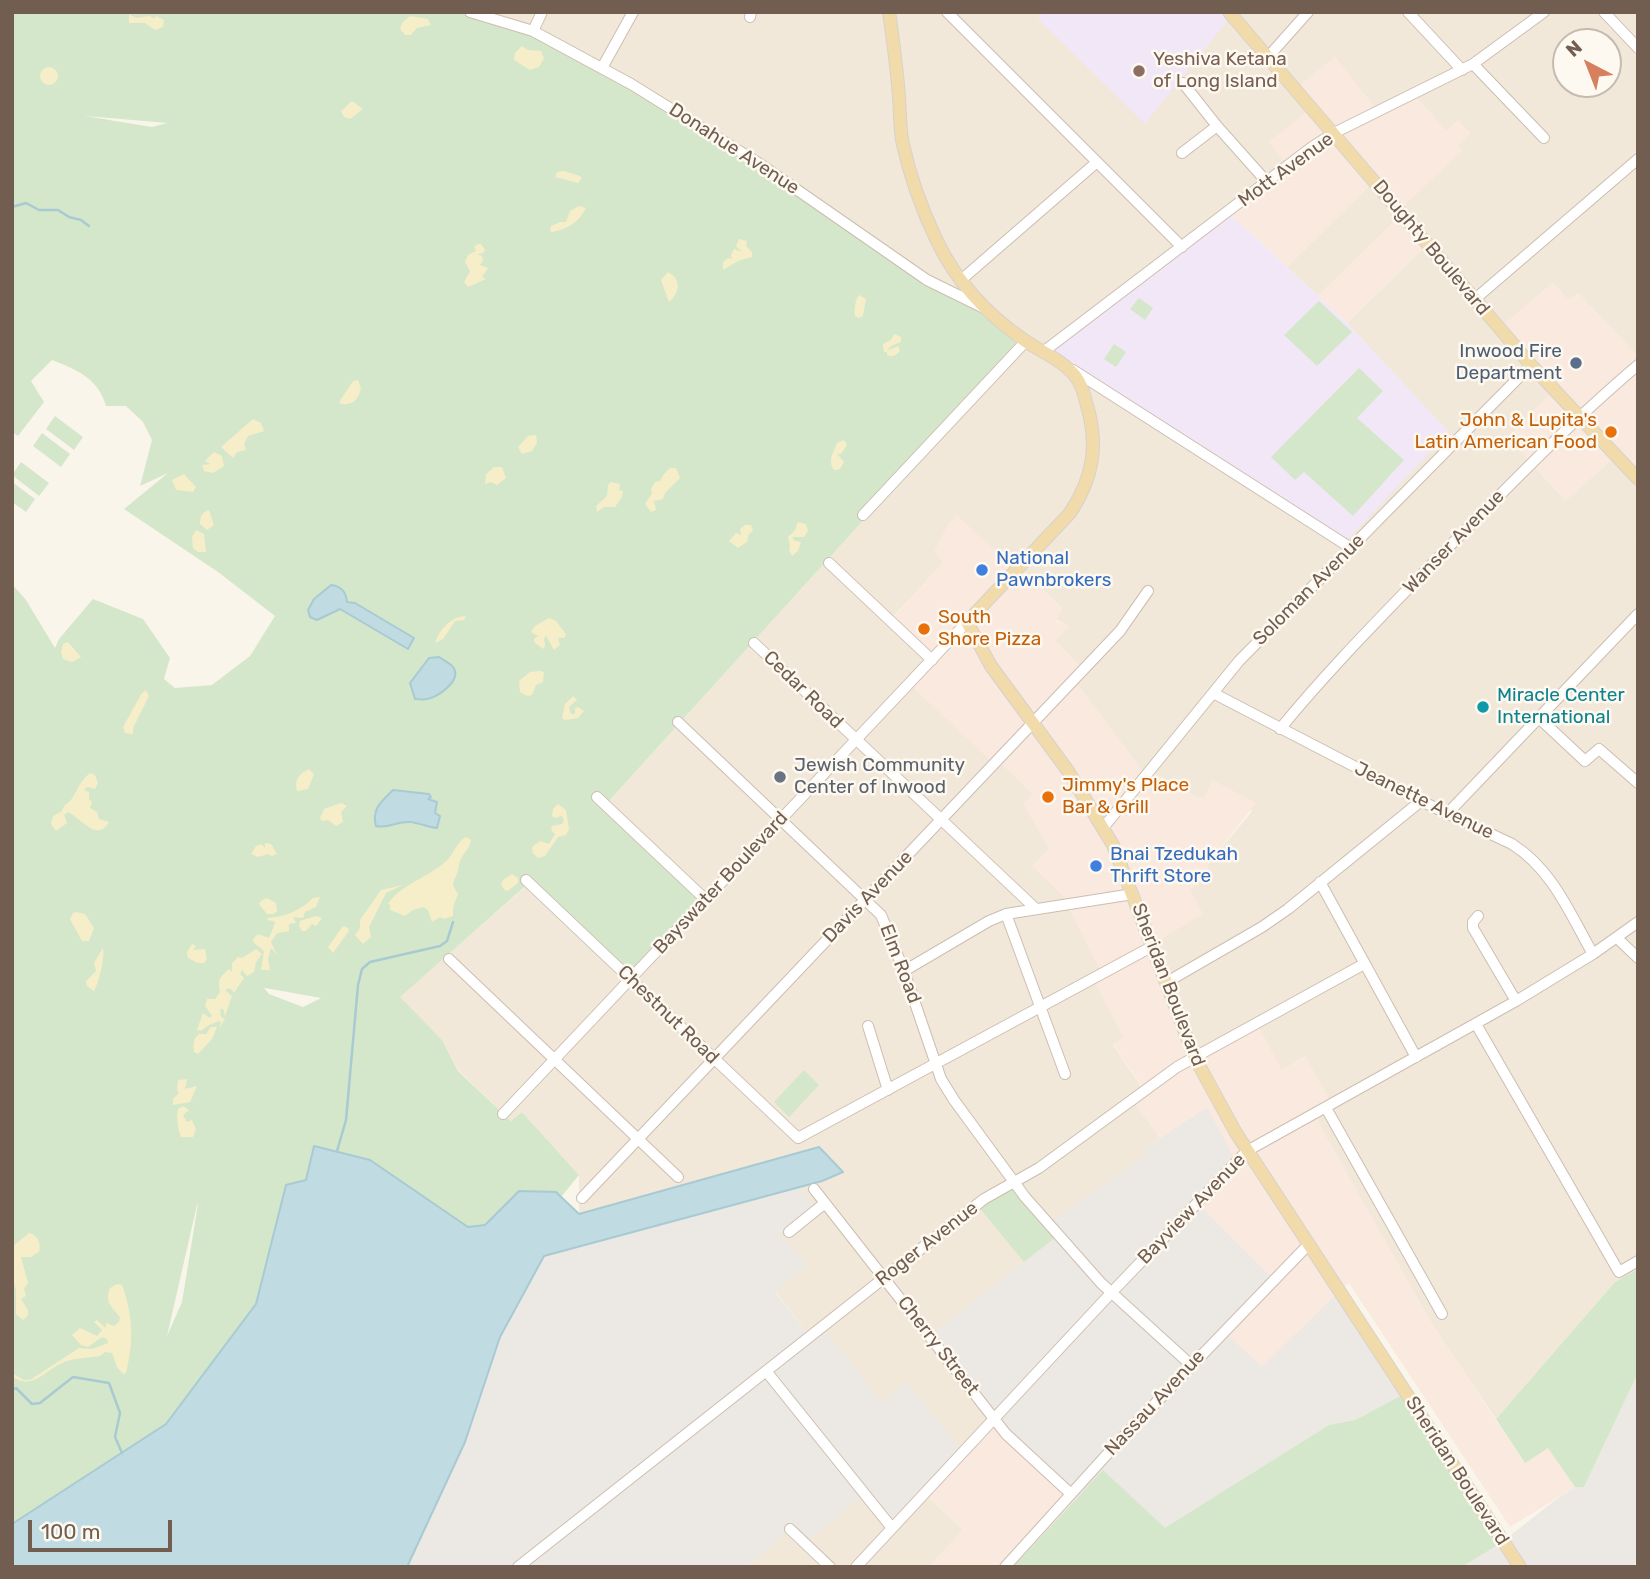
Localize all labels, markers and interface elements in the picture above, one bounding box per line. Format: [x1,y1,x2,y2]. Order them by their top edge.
north arrow [1552,28,1622,98]
text: N [1561,35,1587,62]
place label: Yeshiva Ketana of Long Island [1153,49,1287,93]
marker: Yeshiva Ketana of Long Island [1131,63,1147,79]
street label: Donahue Avenue [665,98,803,200]
street label: Mott Avenue [1234,128,1338,212]
street label: Doughty Boulevard [1368,176,1494,320]
place label: Inwood Fire Department [1455,341,1562,385]
marker: Inwood Fire Department [1568,355,1584,371]
place label: John & Lupita's Latin American Food [1414,410,1597,454]
marker: John & Lupita's Latin American Food [1603,424,1619,440]
street label: Wanser Avenue [1399,485,1509,599]
street label: Soloman Avenue [1248,529,1370,651]
place label: National Pawnbrokers [996,548,1111,592]
marker: National Pawnbrokers [974,562,990,578]
place label: South Shore Pizza [938,607,1041,651]
marker: South Shore Pizza [916,621,932,637]
street label: Cedar Road [758,646,848,734]
place label: Miracle Center International [1497,685,1625,729]
marker: Miracle Center International [1475,699,1491,715]
place label: Jewish Community Center of Inwood [794,755,965,799]
street label: Jeanette Avenue [1351,757,1497,845]
marker: Jewish Community Center of Inwood [772,769,788,785]
place label: Jimmy's Place Bar & Grill [1062,775,1189,819]
marker: Jimmy's Place Bar & Grill [1040,789,1056,805]
street label: Bayswater Boulevard [649,807,793,959]
place label: Bnai Tzedukah Thrift Store [1110,844,1238,888]
street label: Davis Avenue [818,846,918,948]
marker: Bnai Tzedukah Thrift Store [1088,858,1104,874]
street label: Sheridan Boulevard [1126,900,1210,1070]
street label: Elm Road [875,921,925,1007]
street label: Chestnut Road [613,961,723,1069]
street label: Bayview Avenue [1133,1149,1251,1269]
street label: Roger Avenue [871,1197,983,1291]
street label: Cherry Street [892,1292,984,1400]
street label: Nassau Avenue [1100,1345,1210,1461]
street label: Sheridan Boulevard [1400,1392,1514,1550]
scale bar [32,1506,175,1550]
text: 100 m [41,1519,100,1544]

